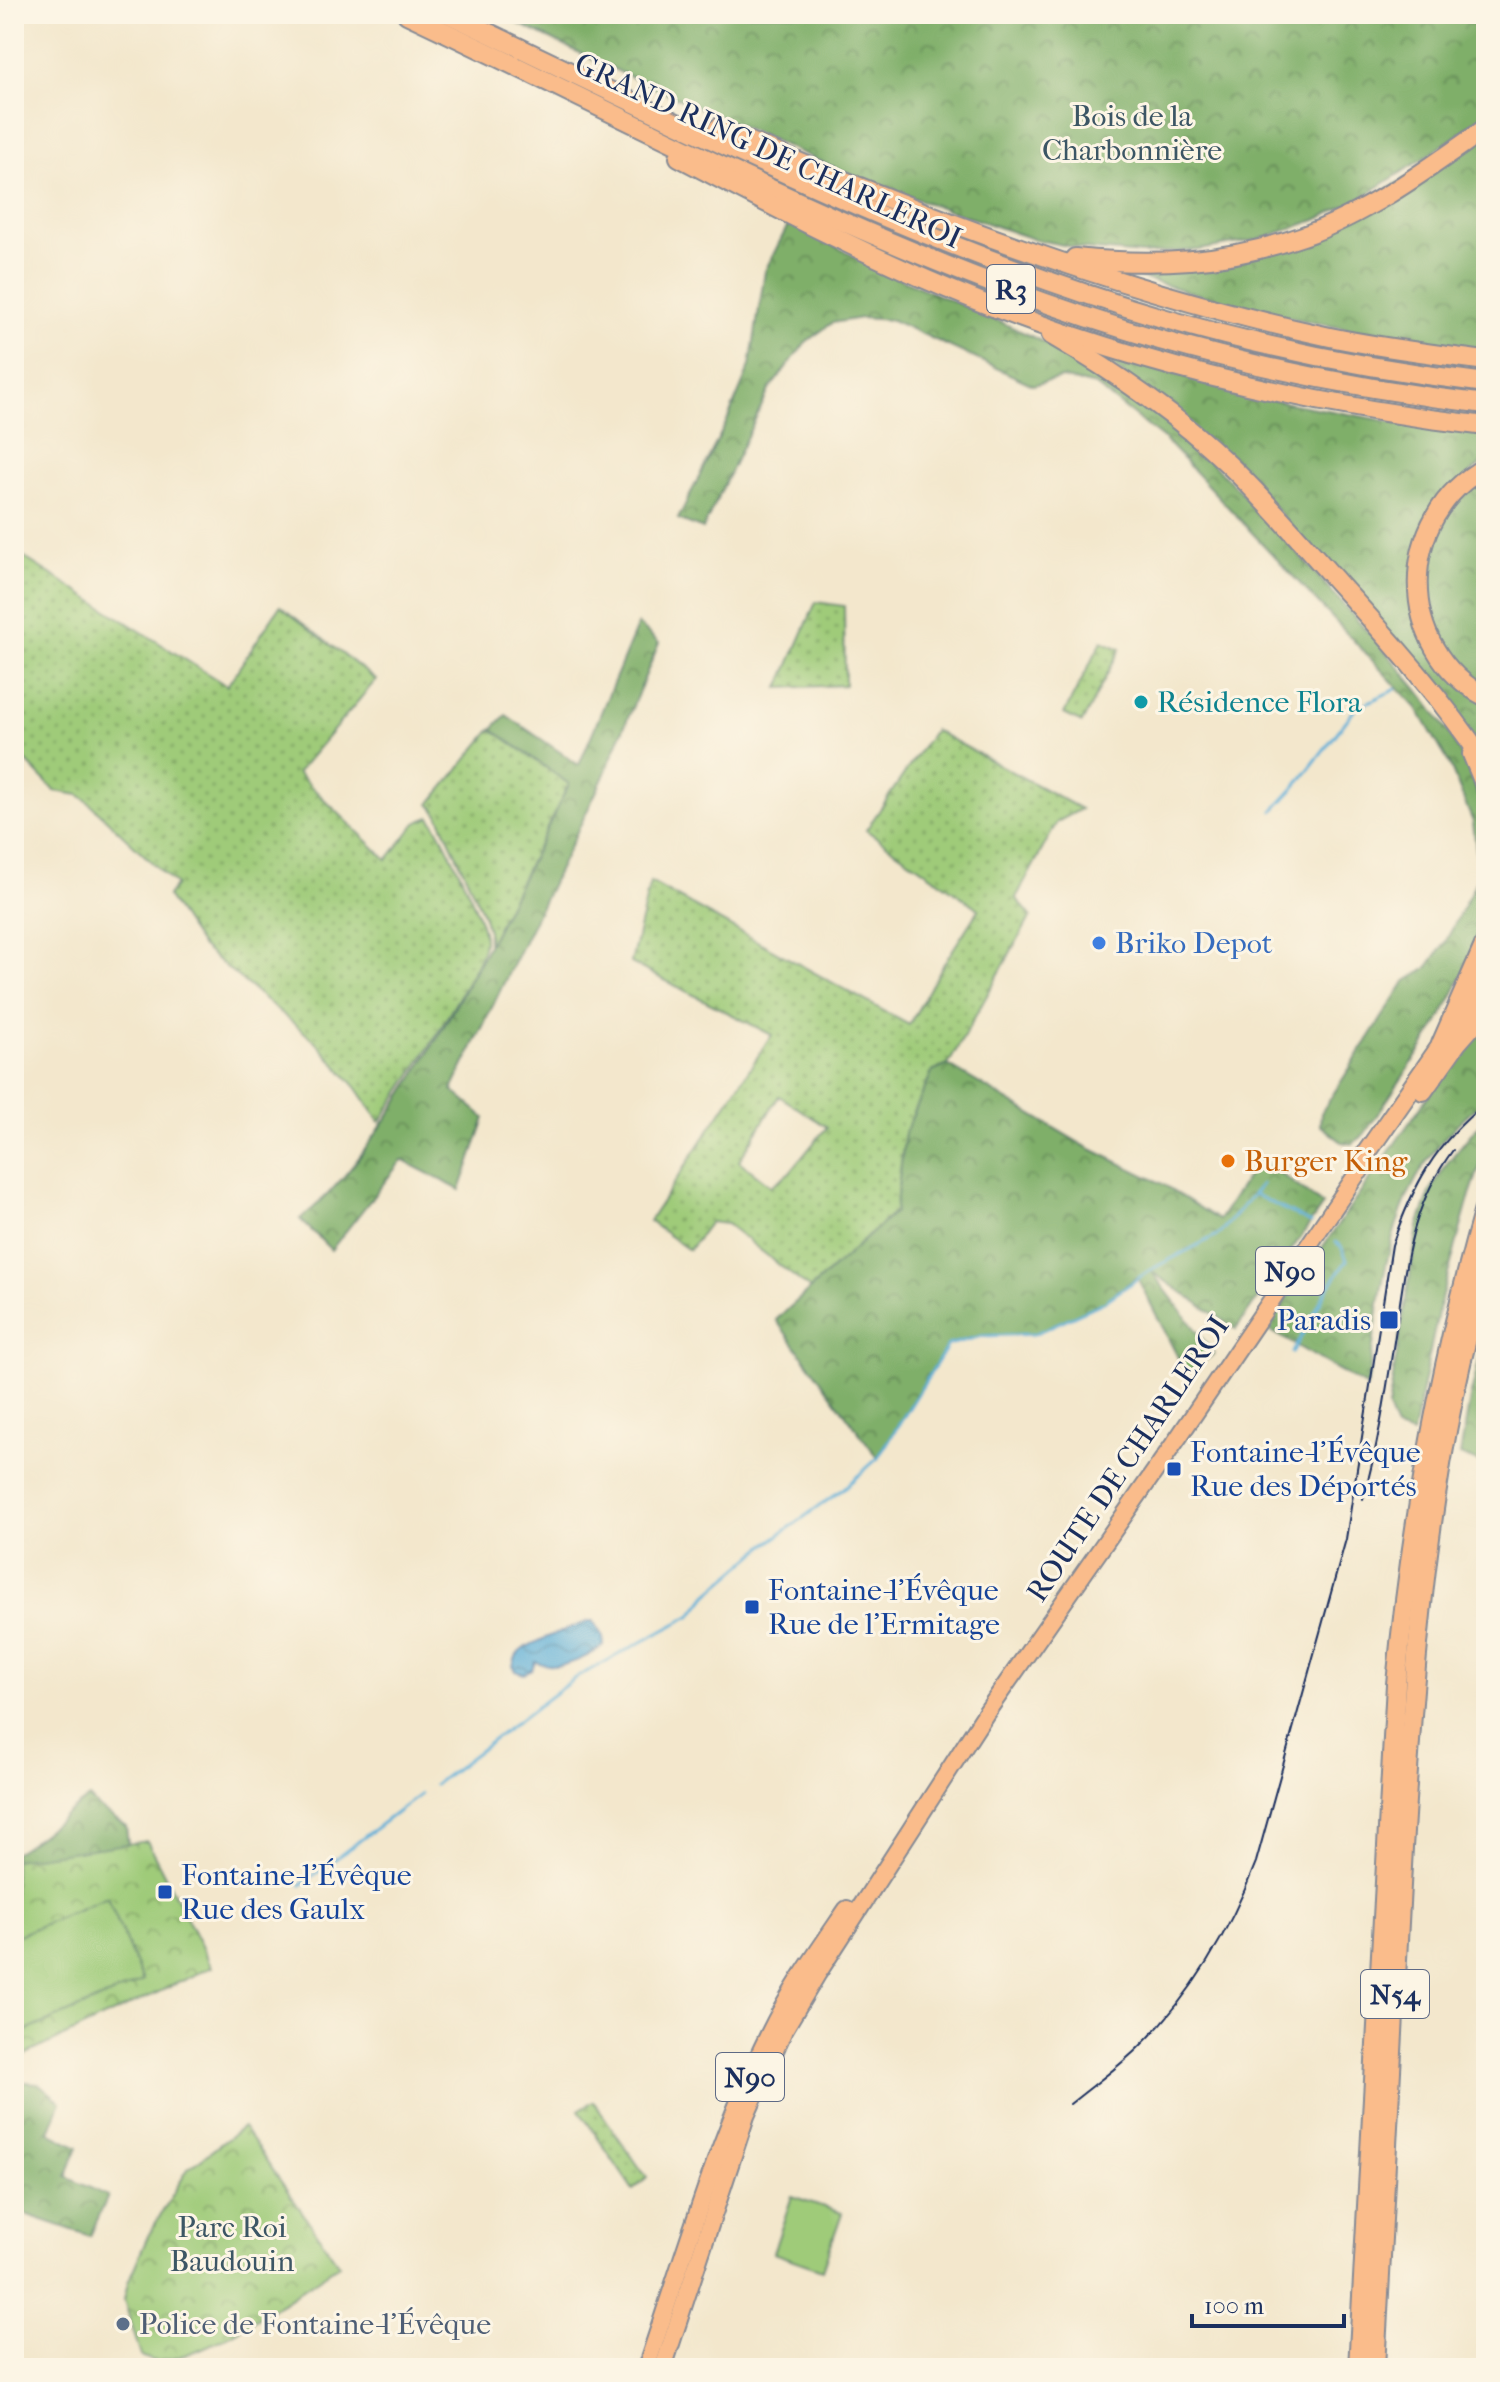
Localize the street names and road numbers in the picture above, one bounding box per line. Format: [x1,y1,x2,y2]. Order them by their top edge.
street label: GRAND RING DE CHARLEROI [569,46,967,256]
road number: R3 [987,265,1035,313]
road number: N90 [1256,1247,1324,1295]
street label: ROUTE DE CHARLEROI [1019,1310,1237,1608]
road number: N54 [1361,1970,1429,2018]
road number: N90 [716,2053,784,2101]

